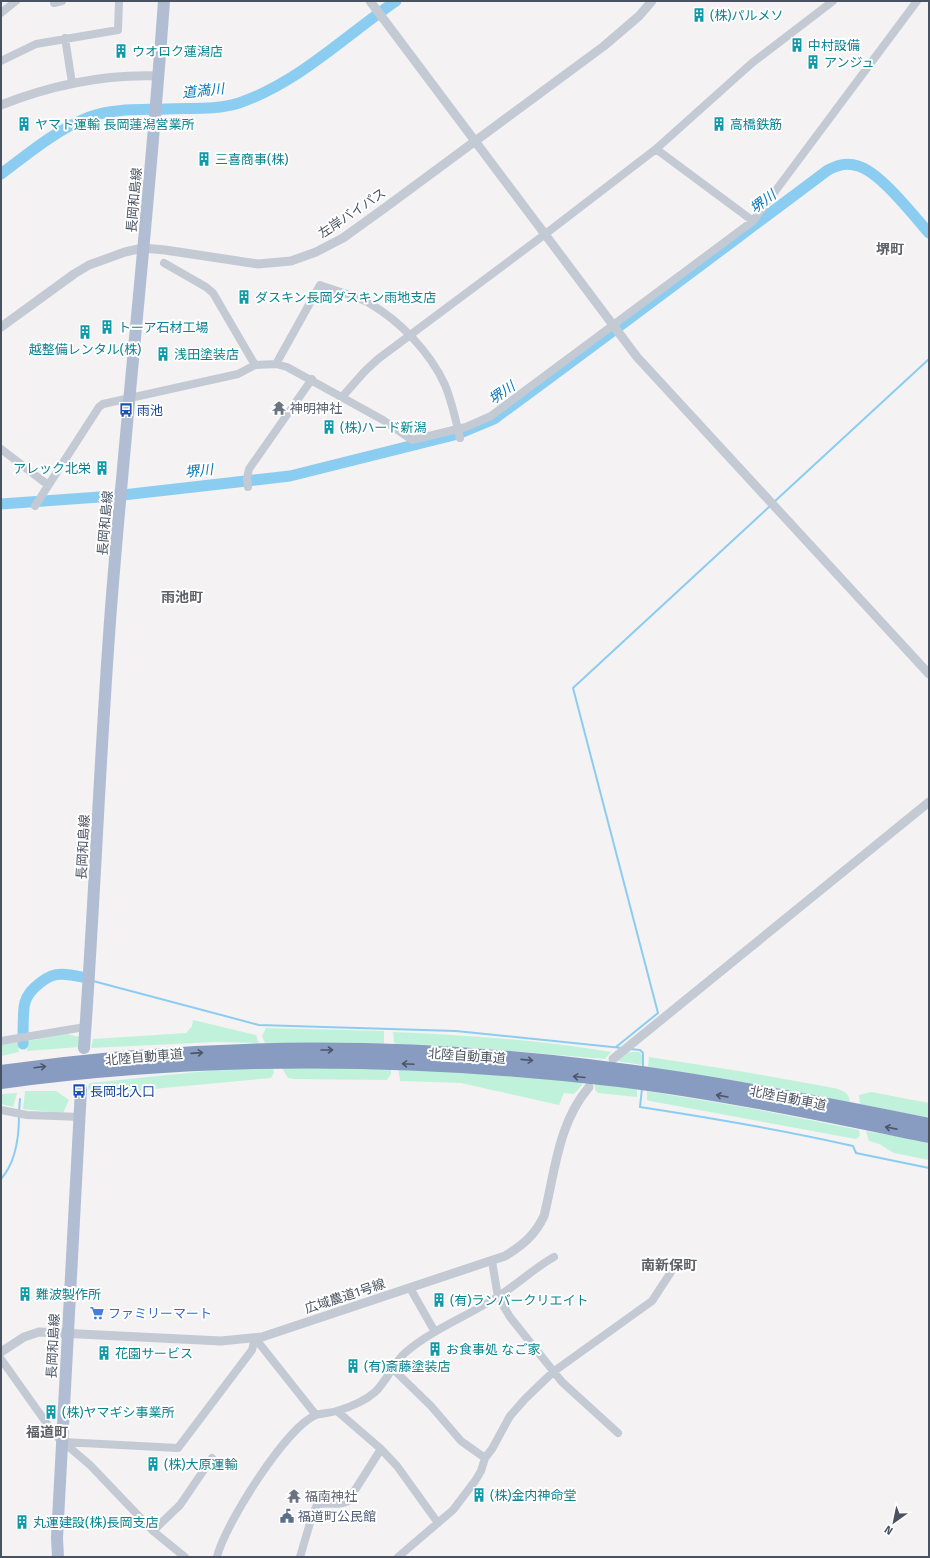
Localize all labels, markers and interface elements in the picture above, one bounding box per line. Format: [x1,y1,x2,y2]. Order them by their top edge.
building icon: (株)パルメソ [691,7,707,23]
place label: (株)パルメソ [710,8,783,23]
building icon: 中村設備 [789,37,805,53]
place label: 中村設備 [808,38,860,53]
building icon: ウオロク蓮潟店 [113,43,129,59]
place label: ウオロク蓮潟店 [132,44,223,59]
building icon: アンジュ [805,54,821,70]
place label: アンジュ [824,55,875,70]
water label: 道満川 [181,80,227,102]
building icon: ヤマト運輸 長岡蓮潟営業所 [16,116,32,132]
building icon: 高橋鉄筋 [711,116,727,132]
place label: ヤマト運輸 長岡蓮潟営業所 [35,117,194,132]
place label: 高橋鉄筋 [730,117,782,132]
building icon: 三喜商事(株) [196,151,212,167]
place label: 三喜商事(株) [215,152,288,167]
street label: 長岡和島線 [124,167,144,233]
street label: 左岸バイパス [316,185,388,241]
water label: 堺川 [747,186,781,217]
district label: 堺町 [876,241,904,258]
building icon: ダスキン長岡ダスキン雨地支店 [236,289,252,305]
place label: ダスキン長岡ダスキン雨地支店 [255,290,436,305]
building icon: トーア石材工場 [99,319,115,335]
place label: トーア石材工場 [118,320,208,335]
building icon: 越整備レンタル(株) [77,324,93,340]
place label: 越整備レンタル(株) [29,342,141,357]
building icon: 浅田塗装店 [155,346,171,362]
place label: 浅田塗装店 [174,347,239,362]
water label: 堺川 [486,377,520,408]
temple icon: 神明神社 [271,400,287,416]
place label: 神明神社 [290,401,342,416]
bus stop icon: 雨池 [118,402,134,418]
place label: 雨池 [137,403,163,418]
building icon: (株)ハード新潟 [321,419,337,435]
place label: (株)ハード新潟 [340,420,426,435]
building icon: アレック北栄 [94,460,110,476]
place label: アレック北栄 [13,461,91,476]
water label: 堺川 [184,461,216,481]
street label: 長岡和島線 [95,490,115,556]
district label: 雨池町 [161,589,203,606]
street label: 長岡和島線 [74,814,92,880]
street label: 北陸自動車道 [104,1046,184,1068]
one-way arrow [320,1046,333,1054]
street label: 北陸自動車道 [428,1046,506,1066]
one-way arrow [190,1049,203,1056]
one-way arrow [520,1056,533,1064]
one-way arrow [402,1060,415,1068]
one-way arrow [33,1063,46,1071]
one-way arrow [573,1073,586,1080]
bus stop icon: 長岡北入口 [71,1083,87,1099]
street label: 北陸自動車道 [748,1083,828,1113]
place label: 長岡北入口 [90,1084,155,1099]
one-way arrow [716,1092,729,1100]
one-way arrow [885,1124,898,1132]
district label: 南新保町 [641,1257,697,1274]
street label: 広域農道1号線 [303,1276,387,1316]
building icon: 難波製作所 [17,1286,33,1302]
place label: 難波製作所 [36,1287,101,1302]
building icon: (有)ランバークリエイト [431,1292,447,1308]
place label: (有)ランバークリエイト [450,1293,588,1308]
supermarket icon: ファミリーマート [89,1305,105,1321]
place label: ファミリーマート [108,1306,212,1321]
street label: 長岡和島線 [44,1313,62,1379]
building icon: お食事処 なご家 [427,1341,443,1357]
place label: お食事処 なご家 [446,1342,540,1357]
building icon: 花園サービス [96,1345,112,1361]
place label: 花園サービス [115,1346,193,1361]
building icon: (有)斎藤塗装店 [345,1358,361,1374]
place label: (有)斎藤塗装店 [364,1359,450,1374]
building icon: (株)ヤマギシ事業所 [43,1404,59,1420]
place label: (株)ヤマギシ事業所 [62,1405,174,1420]
district label: 福道町 [26,1424,68,1441]
building icon: (株)大原運輸 [145,1456,161,1472]
place label: (株)大原運輸 [164,1457,237,1472]
building icon: (株)金内神命堂 [471,1487,487,1503]
temple icon: 福南神社 [286,1488,302,1504]
place label: (株)金内神命堂 [490,1488,576,1503]
place label: 福南神社 [305,1489,357,1504]
north arrow [874,1502,914,1542]
public building icon: 福道町公民館 [279,1508,295,1524]
place label: 福道町公民館 [298,1509,376,1524]
building icon: 丸運建設(株)長岡支店 [14,1514,30,1530]
place label: 丸運建設(株)長岡支店 [33,1515,158,1530]
text: N [882,1523,895,1537]

